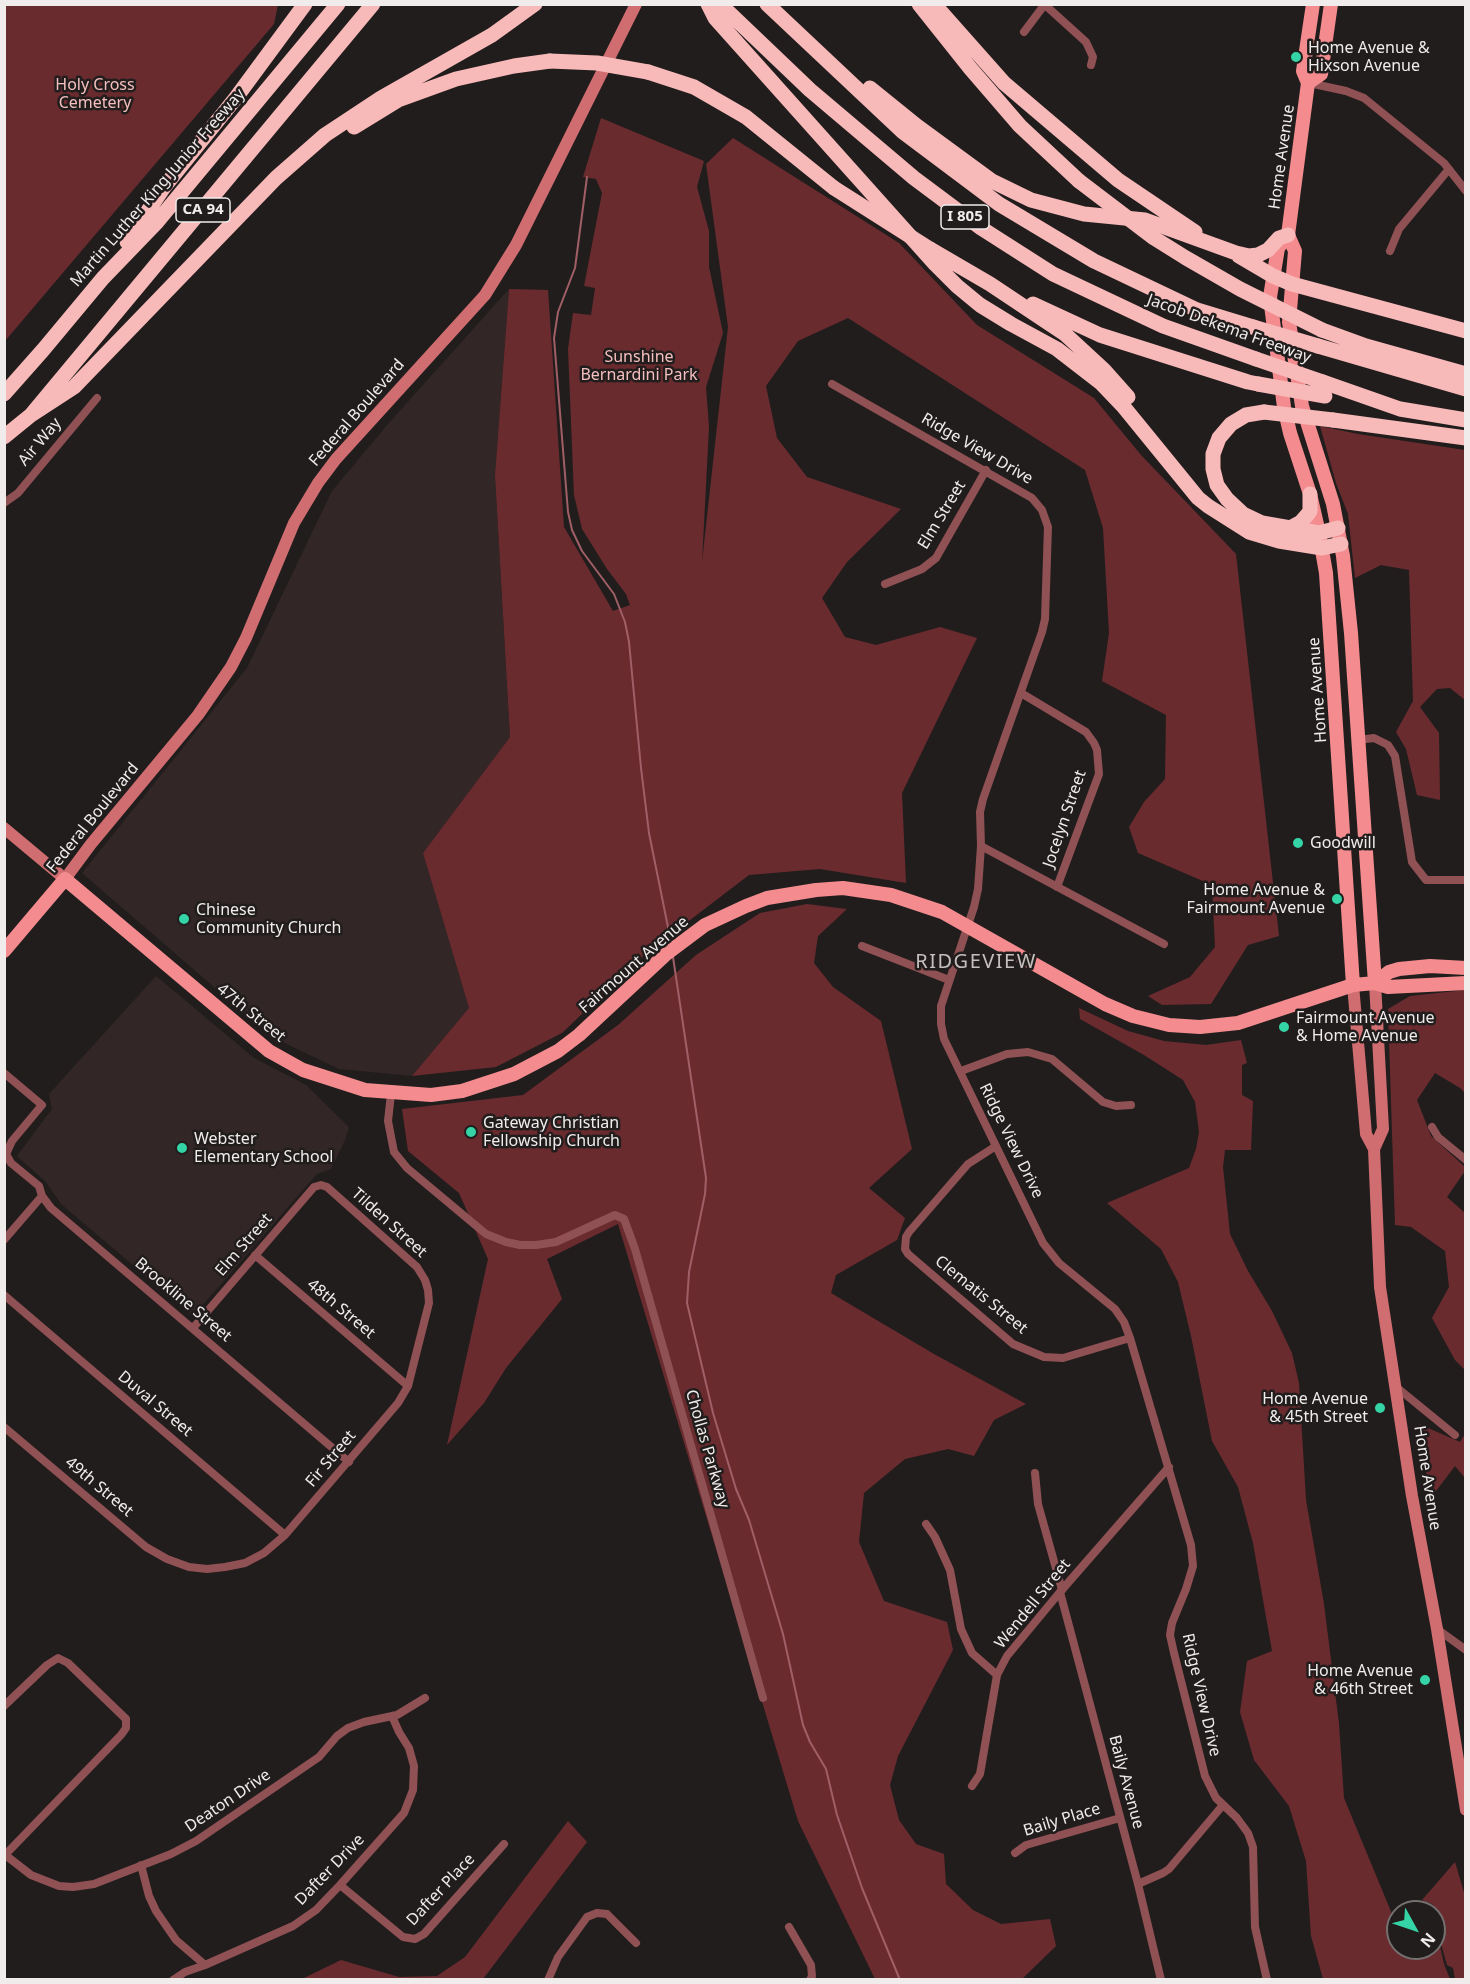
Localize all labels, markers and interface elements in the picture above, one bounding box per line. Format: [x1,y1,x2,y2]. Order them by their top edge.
place label: Home Avenue & Hixson Avenue [1308,38,1430,76]
marker: Home Avenue & Hixson Avenue [1289,50,1303,64]
park label: Holy Cross Cemetery [55,75,135,113]
street label: Martin Luther King Junior Freeway [67,85,249,291]
street label: Home Avenue [1265,103,1299,211]
road number: CA 94 [176,198,230,222]
road number: I 805 [941,205,989,229]
street label: Jacob Dekema Freeway [1144,290,1314,368]
park label: Sunshine Bernardini Park [580,347,698,385]
street label: Federal Boulevard [305,355,409,471]
street label: Ridge View Drive [918,409,1036,489]
street label: Air Way [14,414,66,470]
street label: Elm Street [914,477,970,553]
street label: Home Avenue [1305,637,1331,743]
street label: Federal Boulevard [43,759,143,877]
street label: Jocelyn Street [1039,768,1091,870]
place label: Goodwill [1310,833,1376,853]
marker: Goodwill [1291,836,1305,850]
place label: Home Avenue & Fairmount Avenue [1186,880,1325,918]
marker: Home Avenue & Fairmount Avenue [1330,892,1344,906]
place label: Chinese Community Church [196,900,341,938]
marker: Chinese Community Church [177,912,191,926]
street label: Fairmount Avenue [575,912,693,1018]
district label: RIDGEVIEW [915,950,1037,974]
street label: 47th Street [213,979,289,1047]
place label: Fairmount Avenue & Home Avenue [1296,1008,1435,1046]
marker: Fairmount Avenue & Home Avenue [1277,1020,1291,1034]
street label: Ridge View Drive [975,1080,1047,1202]
place label: Gateway Christian Fellowship Church [483,1113,620,1151]
marker: Gateway Christian Fellowship Church [464,1125,478,1139]
place label: Webster Elementary School [194,1129,333,1167]
marker: Webster Elementary School [175,1141,189,1155]
street label: Tilden Street [347,1184,431,1262]
street label: Elm Street [212,1210,276,1280]
street label: Clematis Street [931,1252,1031,1338]
street label: Brookline Street [131,1254,235,1346]
street label: 48th Street [303,1275,379,1343]
street label: Duval Street [114,1367,196,1441]
street label: Chollas Parkway [681,1388,733,1510]
place label: Home Avenue & 45th Street [1262,1389,1368,1427]
marker: Home Avenue & 45th Street [1373,1401,1387,1415]
street label: Home Avenue [1409,1424,1445,1532]
street label: Fir Street [302,1427,360,1491]
street label: 49th Street [61,1453,137,1521]
street label: Wendell Street [991,1555,1075,1653]
street label: Ridge View Drive [1178,1632,1224,1758]
place label: Home Avenue & 46th Street [1307,1661,1413,1699]
marker: Home Avenue & 46th Street [1418,1673,1432,1687]
street label: Baily Avenue [1104,1733,1148,1831]
street label: Deaton Drive [182,1765,274,1837]
street label: Baily Place [1021,1799,1103,1841]
street label: Dafter Drive [291,1830,369,1910]
street label: Dafter Place [403,1850,479,1930]
north arrow [1386,1900,1446,1960]
text: N [1416,1928,1441,1952]

